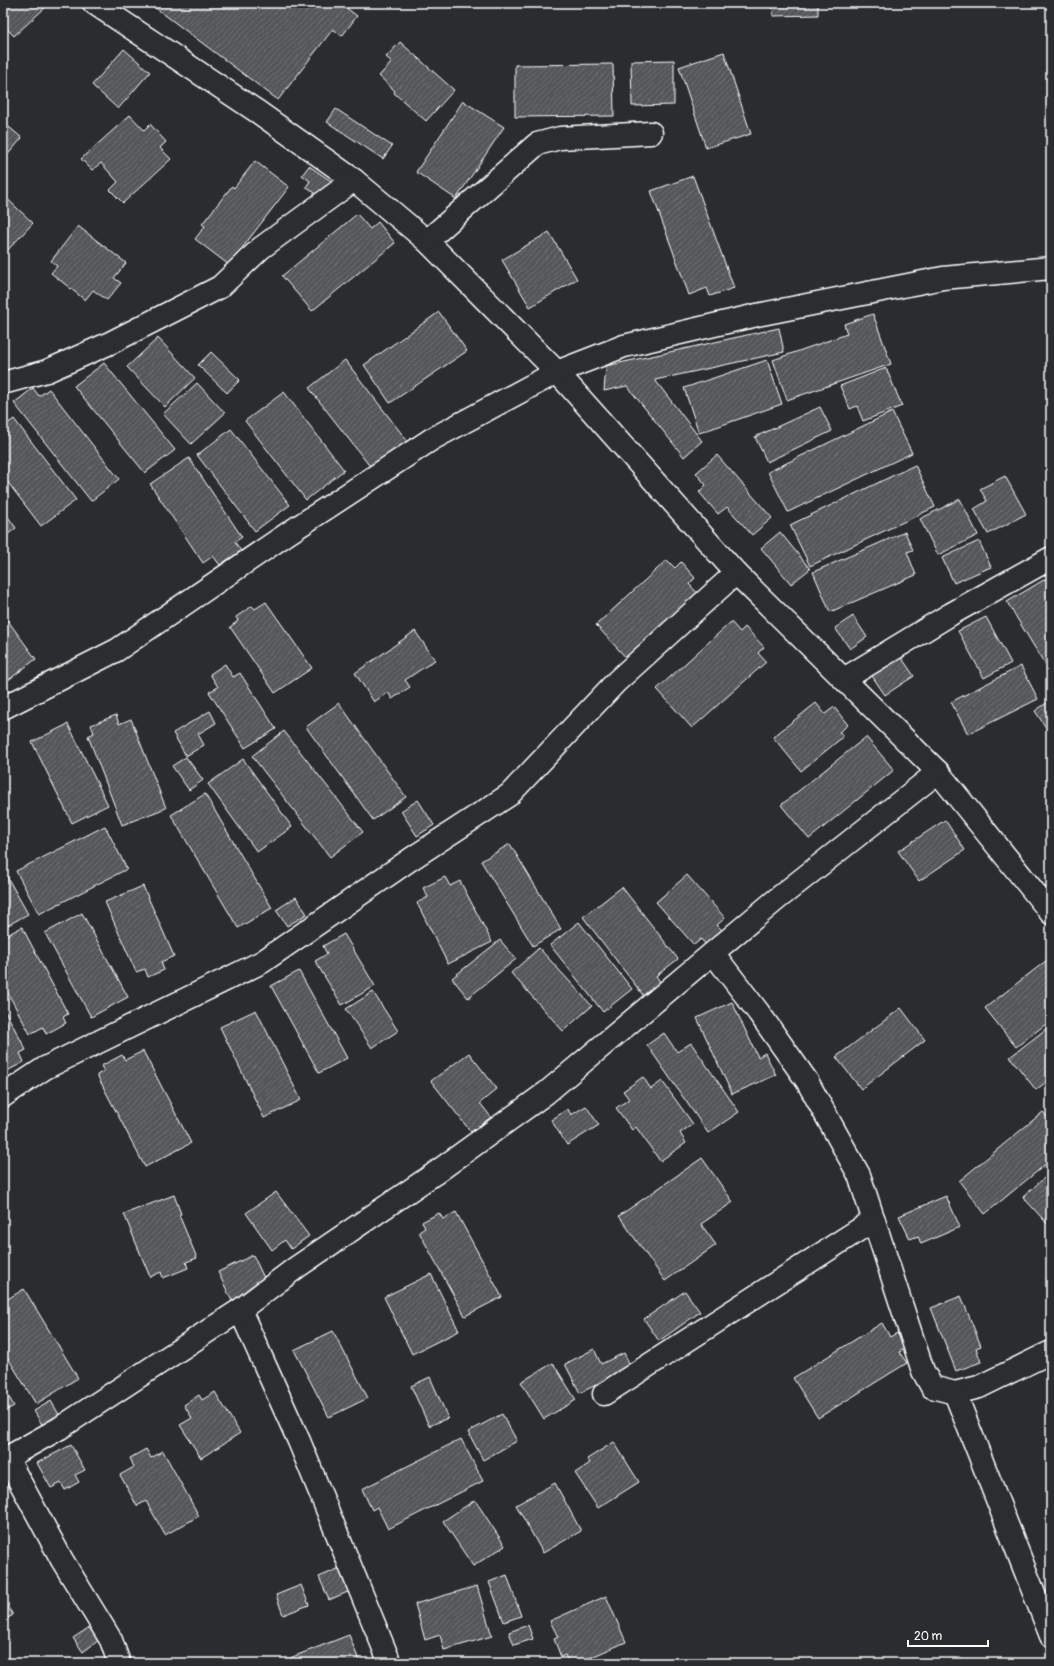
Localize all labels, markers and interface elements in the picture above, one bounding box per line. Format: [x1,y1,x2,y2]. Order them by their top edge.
scale bar [908,1622,988,1648]
text: 20 m [914,1629,943,1644]

